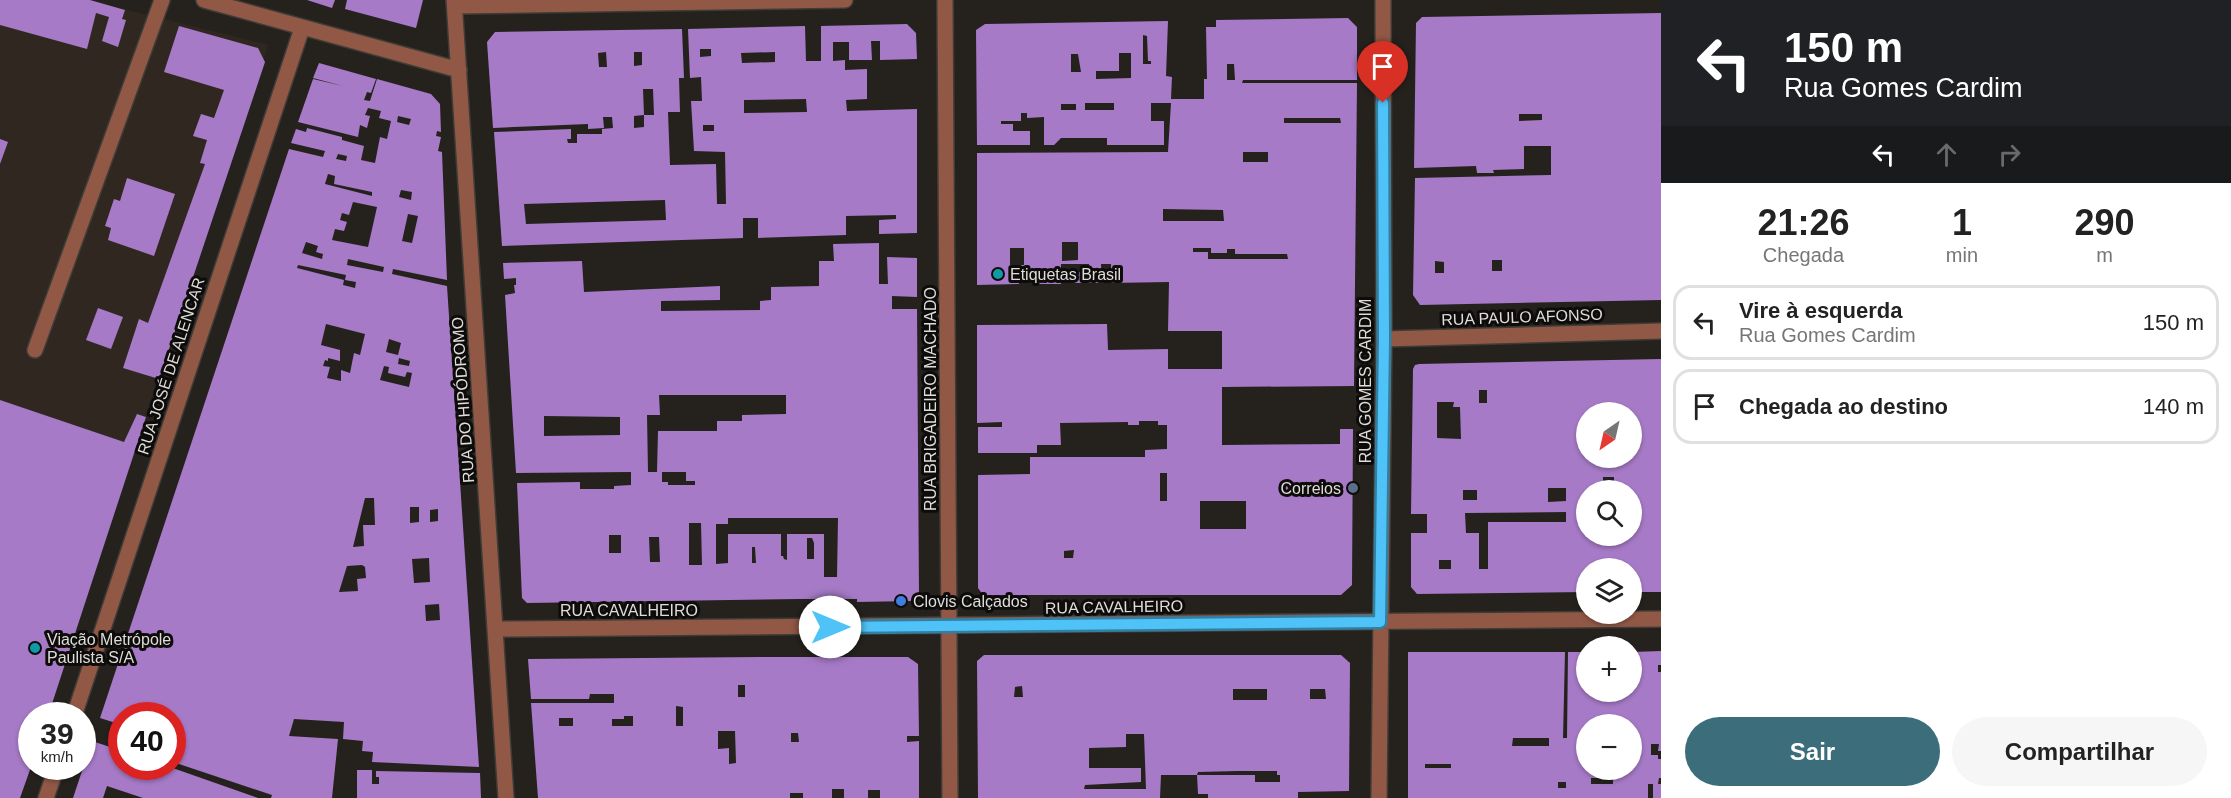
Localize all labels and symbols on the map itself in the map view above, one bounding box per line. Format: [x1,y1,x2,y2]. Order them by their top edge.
pin [1357,41,1408,103]
place label: Etiquetas Brasil [1010,266,1121,283]
marker: Etiquetas Brasil [991,267,1005,281]
street label: RUA JOSÉ DE ALENCAR [133,275,208,457]
street label: RUA BRIGADEIRO MACHADO [922,287,939,511]
street label: RUA GOMES CARDIM [1357,299,1374,463]
street label: RUA PAULO AFONSO [1441,306,1603,328]
street label: RUA DO HIPÓDROMO [448,316,477,484]
north arrow [1576,402,1642,468]
place label: Correios [1281,480,1341,497]
marker: Correios [1346,481,1360,495]
place label: Clovis Calçados [913,593,1028,610]
marker: Clovis Calçados [894,594,908,608]
position arrow [798,595,862,659]
street label: RUA CAVALHEIRO [1045,597,1183,617]
street label: RUA CAVALHEIRO [560,602,698,619]
place label: Viação Metrópole Paulista S/A [47,631,171,666]
marker: Viação Metrópole Paulista S/A [28,641,42,655]
speed limit sign: 40 [108,702,186,780]

